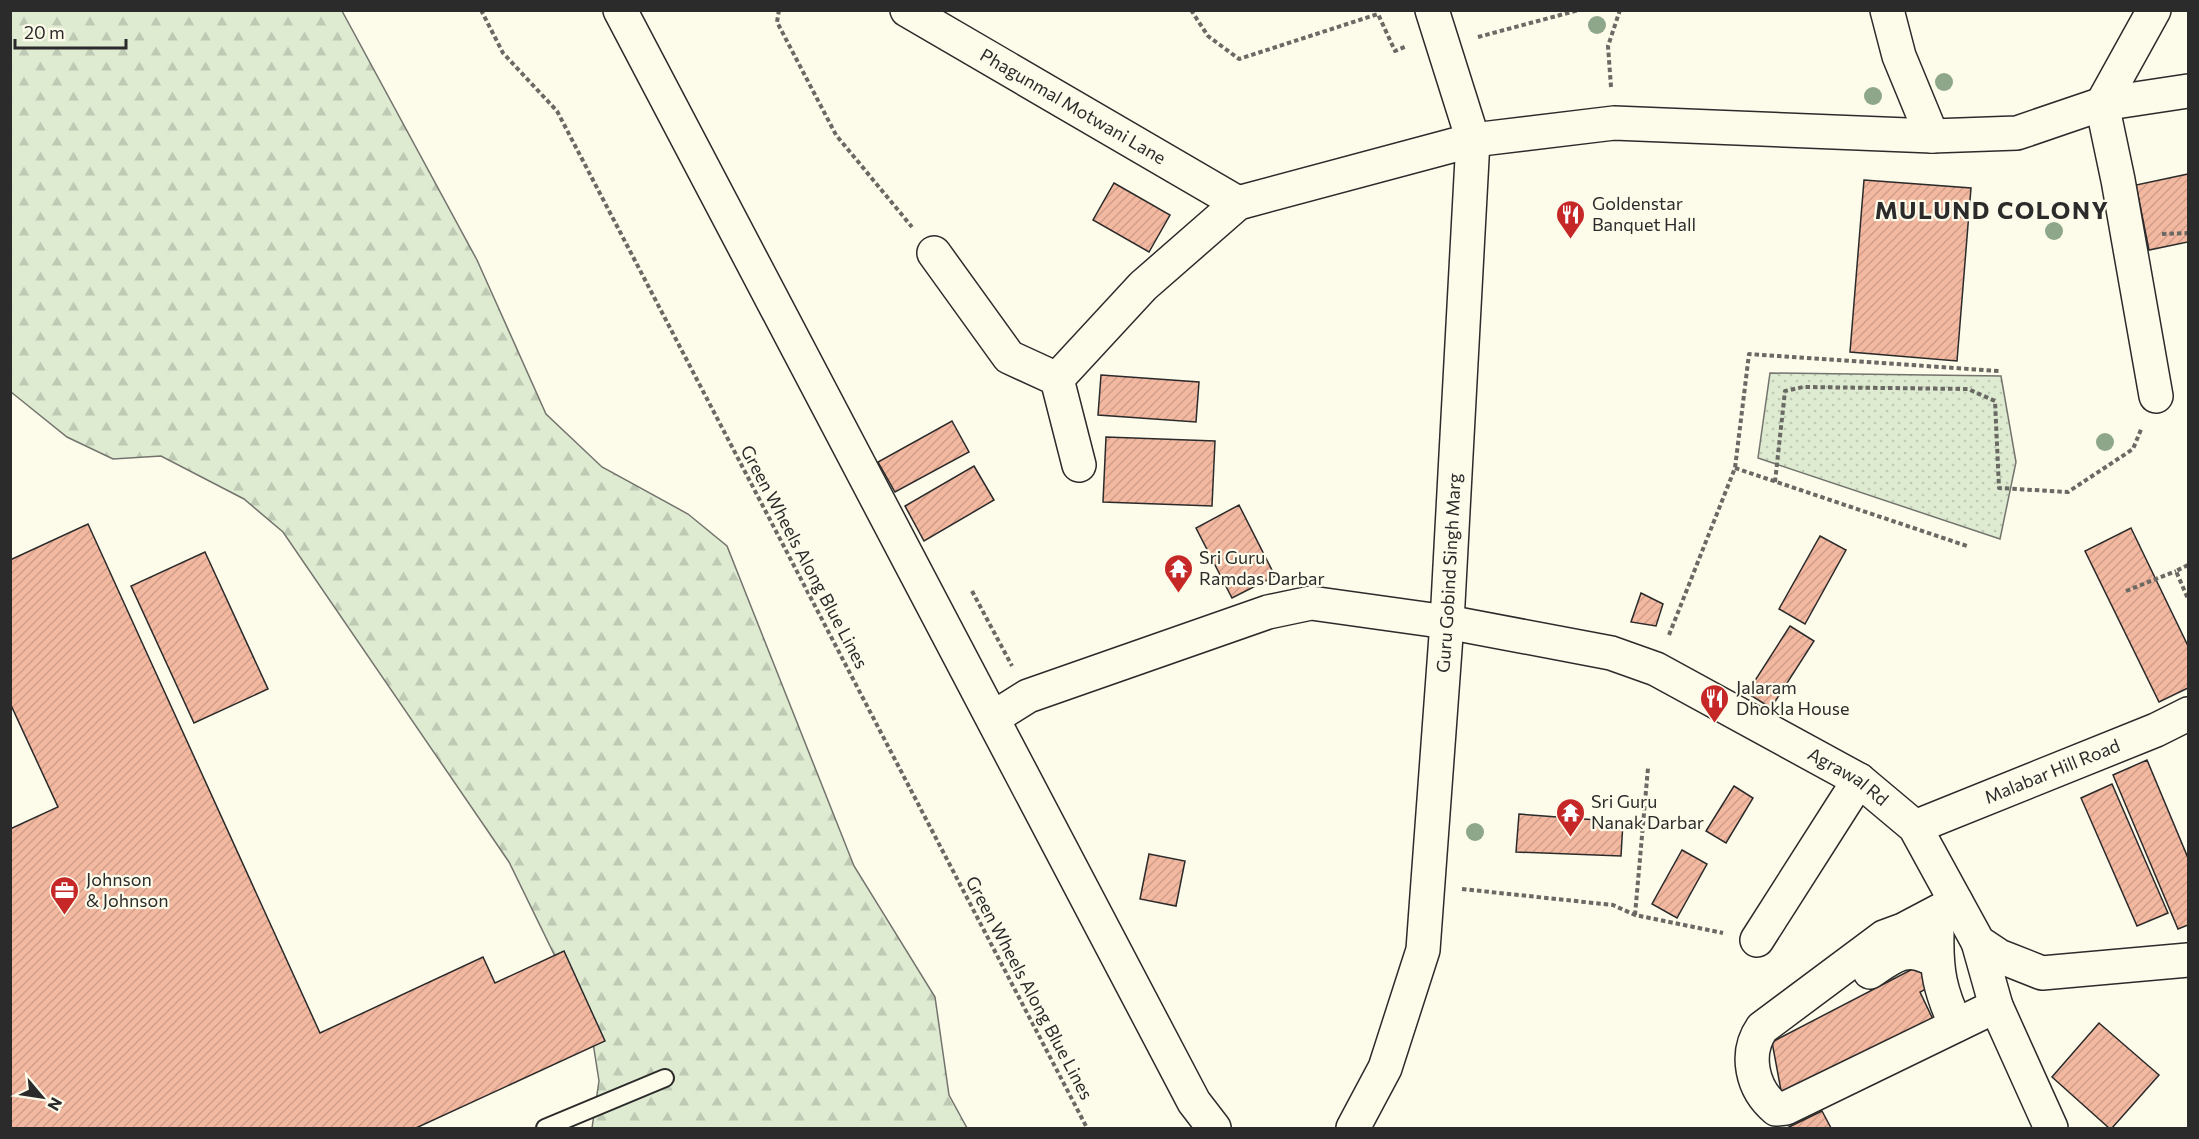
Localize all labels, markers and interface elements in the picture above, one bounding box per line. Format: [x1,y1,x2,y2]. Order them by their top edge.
scale bar [15,12,126,50]
text: 20 m [24,21,65,43]
street label: Phagunmal Motwani Lane [977,43,1170,169]
place label: Goldenstar Banquet Hall [1592,192,1696,235]
district label: MULUND COLONY [1875,195,2109,224]
restaurant icon: Goldenstar Banquet Hall [1555,198,1587,240]
street label: Green Wheels Along Blue Lines [736,441,873,672]
street label: Guru Gobind Singh Marg [1431,472,1465,673]
place label: Sri Guru Ramdas Darbar [1199,546,1325,589]
temple icon: Sri Guru Ramdas Darbar [1162,552,1194,594]
place label: Jalaram Dhokla House [1736,676,1850,719]
restaurant icon: Jalaram Dhokla House [1699,682,1731,724]
street label: Malabar Hill Road [1981,734,2123,808]
street label: Agrawal Rd [1804,742,1893,810]
place label: Sri Guru Nanak Darbar [1591,790,1704,833]
temple icon: Sri Guru Nanak Darbar [1554,796,1586,838]
place label: Johnson & Johnson [86,868,169,911]
street label: Green Wheels Along Blue Lines [961,872,1098,1103]
office icon: Johnson & Johnson [49,874,81,916]
north arrow [12,1067,72,1127]
text: N [44,1095,67,1114]

